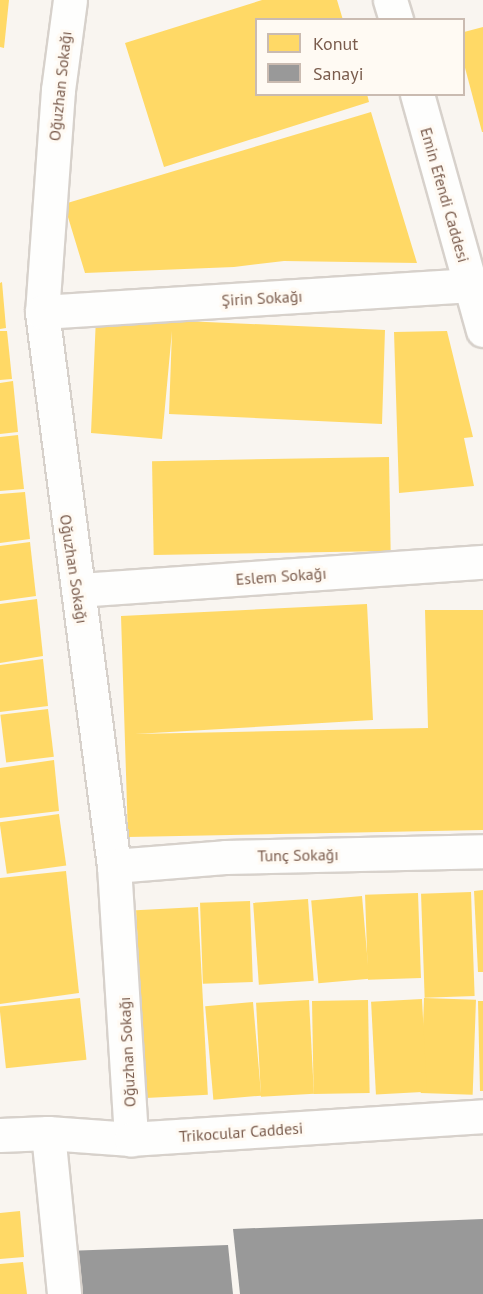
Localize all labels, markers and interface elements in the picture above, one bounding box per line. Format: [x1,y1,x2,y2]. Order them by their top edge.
legend [255,18,465,96]
street label: Oğuzhan Sokağı [45,30,75,142]
text: Konut [313,32,358,55]
text: Sanayi [313,62,363,85]
street label: Emin Efendi Caddesi [417,125,473,265]
street label: Şirin Sokağı [221,286,303,310]
street label: Oğuzhan Sokağı [56,513,92,625]
street label: Eslem Sokağı [235,563,327,589]
street label: Tunç Sokağı [257,845,339,865]
street label: Oğuzhan Sokağı [115,996,139,1108]
street label: Trikocular Caddesi [178,1118,304,1146]

